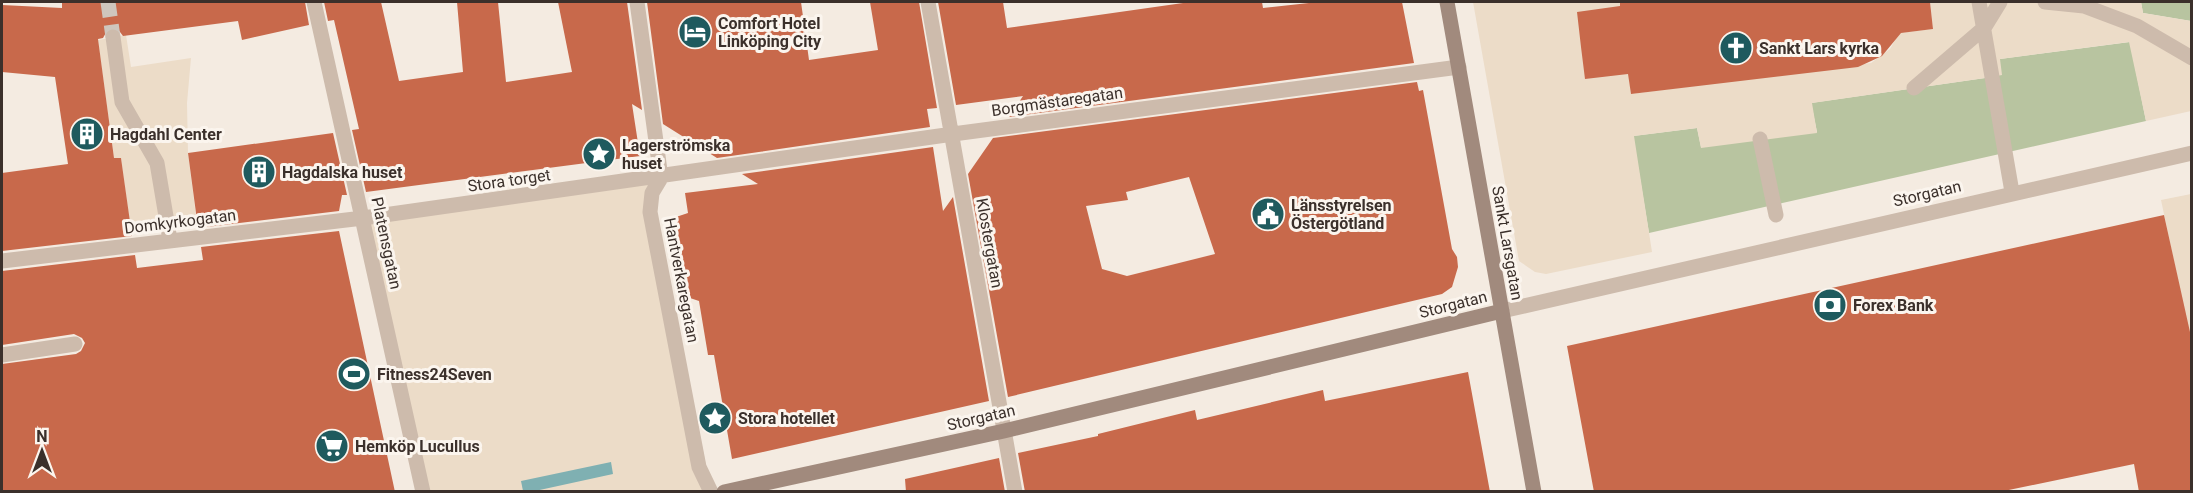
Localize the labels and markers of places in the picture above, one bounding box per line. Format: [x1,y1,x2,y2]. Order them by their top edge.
hotel icon: Comfort Hotel Linköping City [677,14,713,50]
place label: Comfort Hotel Linköping City [718,14,822,51]
church icon: Sankt Lars kyrka [1718,30,1754,66]
place label: Sankt Lars kyrka [1759,39,1880,58]
building icon: Hagdahl Center [69,116,105,152]
place label: Hagdahl Center [110,125,222,144]
place icon: Lagerströmska huset [581,136,617,172]
place label: Lagerströmska huset [622,136,731,173]
building icon: Hagdalska huset [241,154,277,190]
place label: Hagdalska huset [282,163,403,182]
public building icon: Länsstyrelsen Östergötland [1250,196,1286,232]
place label: Länsstyrelsen Östergötland [1291,196,1392,233]
bank icon: Forex Bank [1812,287,1848,323]
place label: Forex Bank [1853,296,1934,315]
sports icon: Fitness24Seven [336,356,372,392]
place label: Fitness24Seven [377,365,492,384]
place icon: Stora hotellet [697,400,733,436]
place label: Stora hotellet [738,409,835,428]
supermarket icon: Hemköp Lucullus [314,428,350,464]
place label: Hemköp Lucullus [355,437,480,456]

